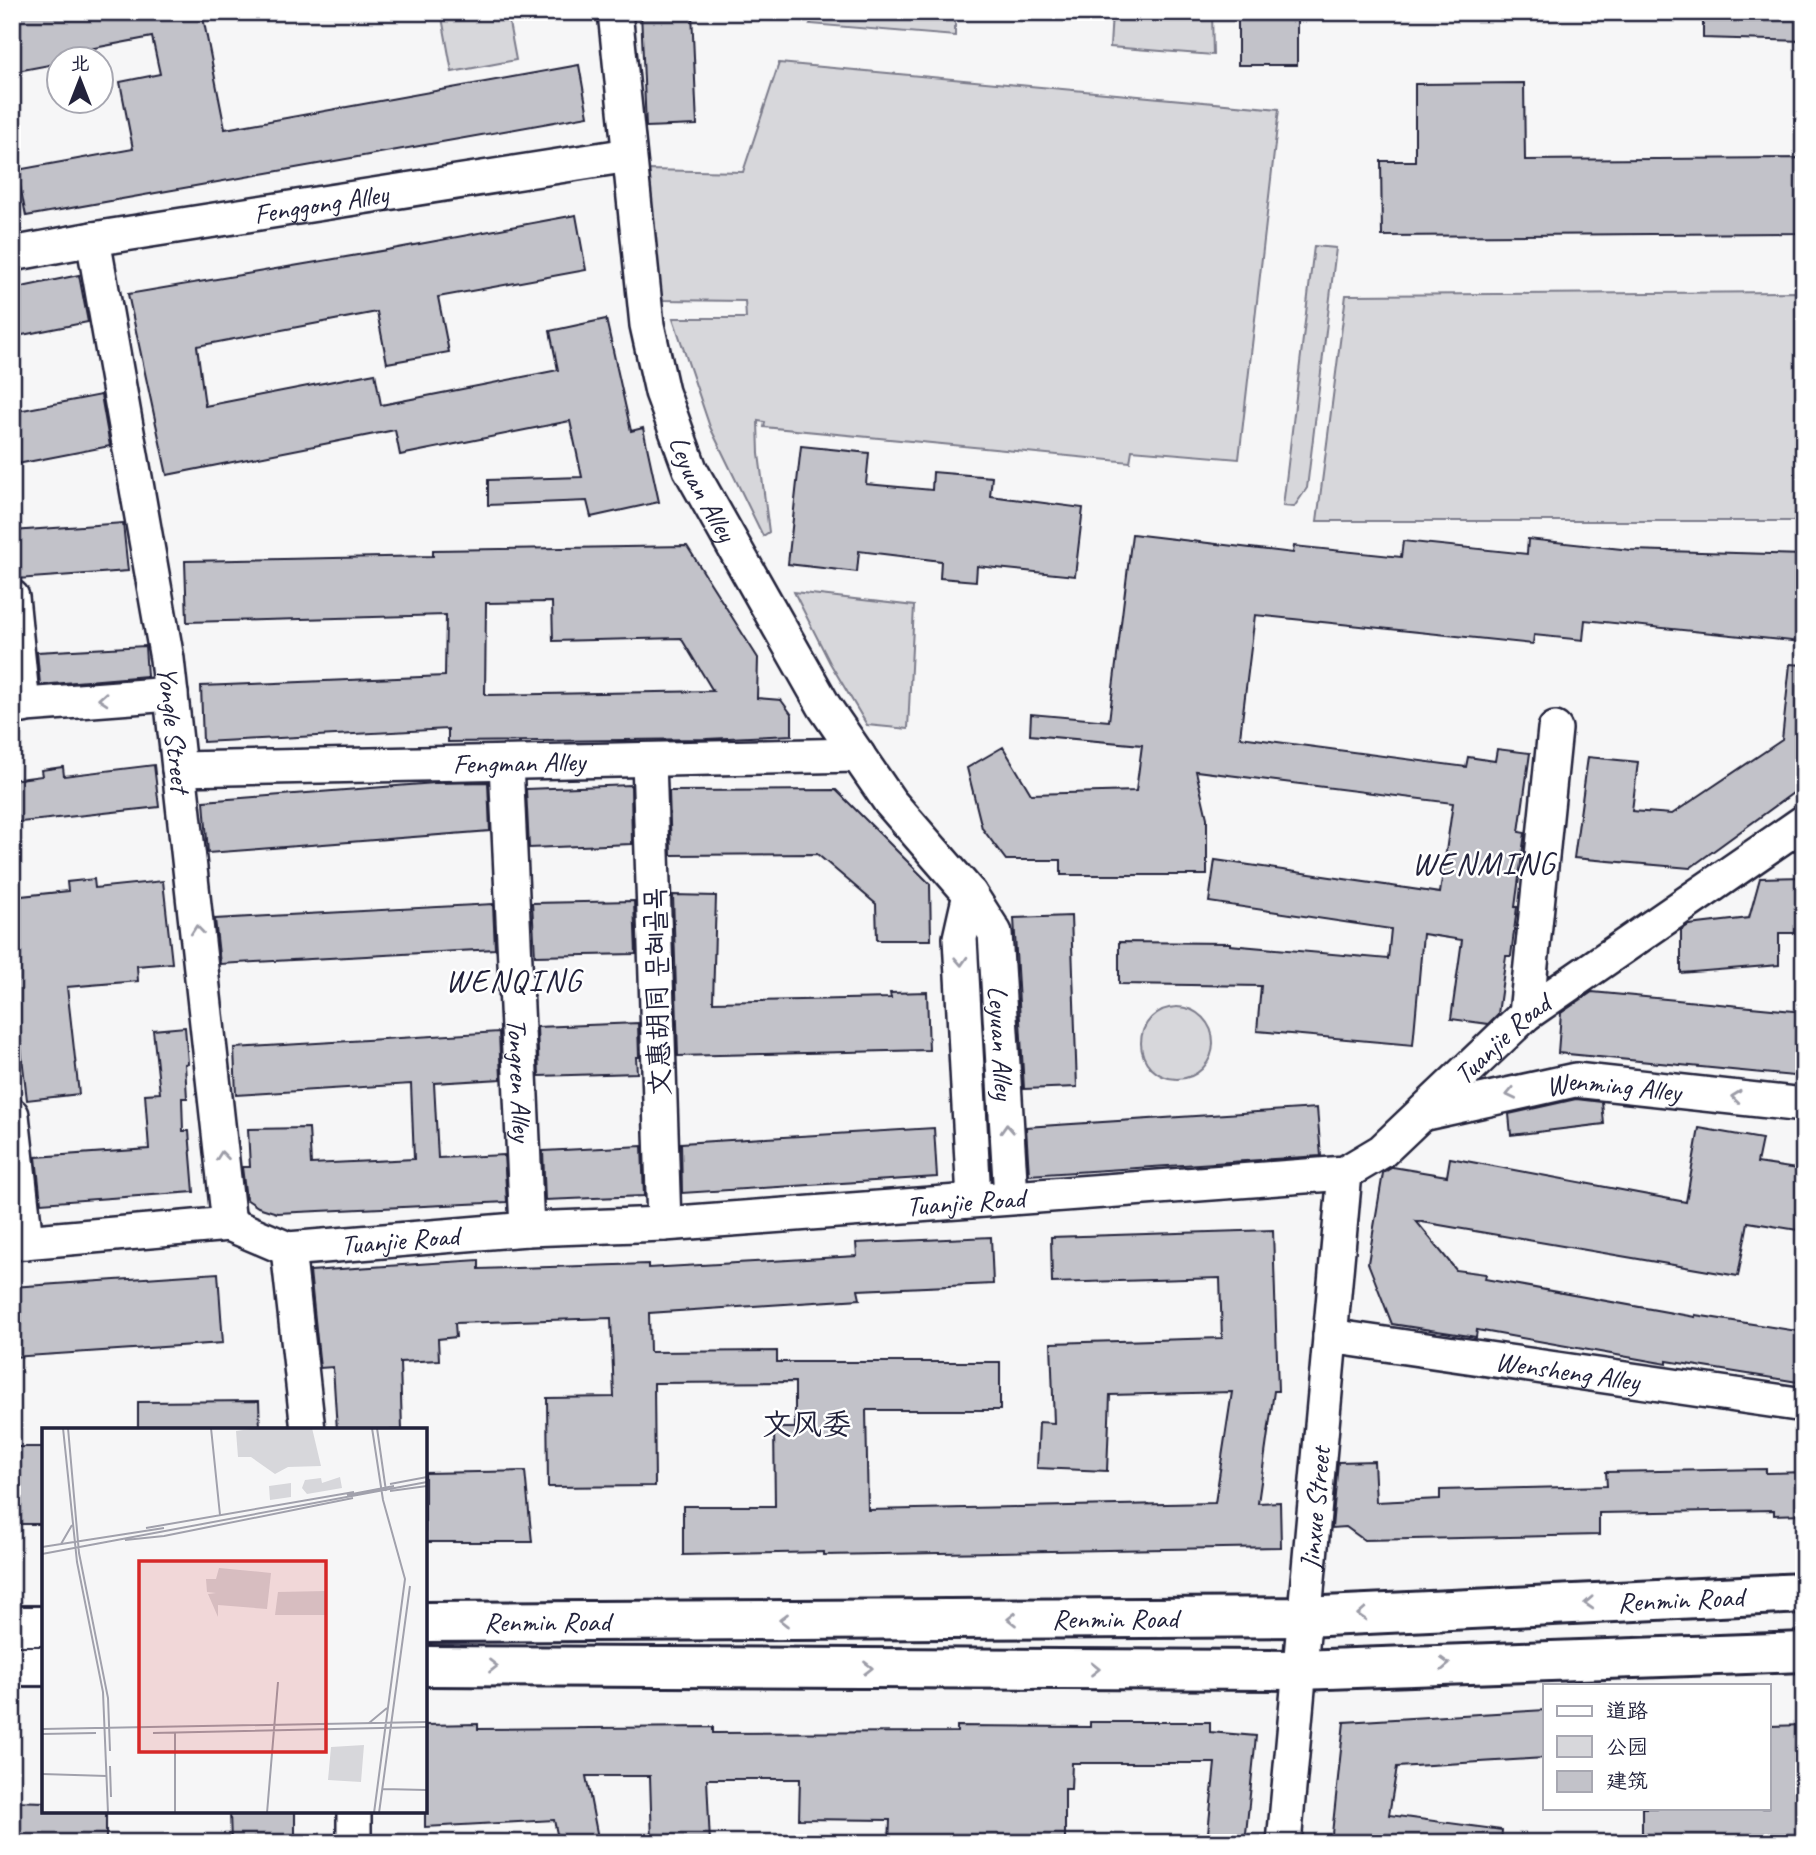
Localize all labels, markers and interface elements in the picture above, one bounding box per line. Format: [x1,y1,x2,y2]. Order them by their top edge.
north arrow [46,46,116,116]
text: 北 [70,52,90,76]
street label: Fenggong Alley [251,176,393,232]
street label: Leyuan Alley [661,431,745,549]
street label: Yongle Street [150,664,199,798]
one-way arrow [97,692,108,707]
street label: Fengman Alley [452,744,588,781]
district label: WENMING [1412,843,1558,884]
street label: 文惠胡同 문혜골목 [635,887,678,1097]
one-way arrow [190,924,205,935]
one-way arrow [953,956,968,967]
district label: WENQING [445,960,584,1001]
street label: Tuanjie Road [1446,984,1560,1092]
street label: Leyuan Alley [980,985,1022,1103]
street label: Tongren Alley [500,1017,540,1145]
street label: Wenming Alley [1542,1063,1685,1110]
one-way arrow [1505,1085,1517,1100]
one-way arrow [1730,1090,1742,1105]
one-way arrow [999,1123,1014,1134]
one-way arrow [214,1150,229,1162]
street label: Tuanjie Road [905,1180,1030,1224]
street label: Tuanjie Road [339,1217,464,1263]
street label: Wensheng Alley [1493,1343,1644,1399]
district label: 文风委 [762,1405,852,1443]
inset map [42,1428,427,1813]
street label: Jinxue Street [1292,1443,1338,1573]
street label: Renmin Road [1617,1579,1748,1620]
one-way arrow [1583,1596,1594,1611]
street label: Renmin Road [1052,1601,1182,1636]
street label: Renmin Road [484,1604,614,1640]
one-way arrow [1356,1607,1367,1622]
one-way arrow [1006,1611,1016,1627]
one-way arrow [778,1612,789,1628]
one-way arrow [1440,1657,1451,1672]
one-way arrow [489,1658,499,1674]
one-way arrow [863,1660,874,1676]
one-way arrow [1091,1661,1101,1677]
legend [1543,1684,1770,1810]
text: 道路 [1606,1698,1648,1724]
text: 公园 [1606,1734,1648,1760]
text: 建筑 [1606,1768,1648,1794]

